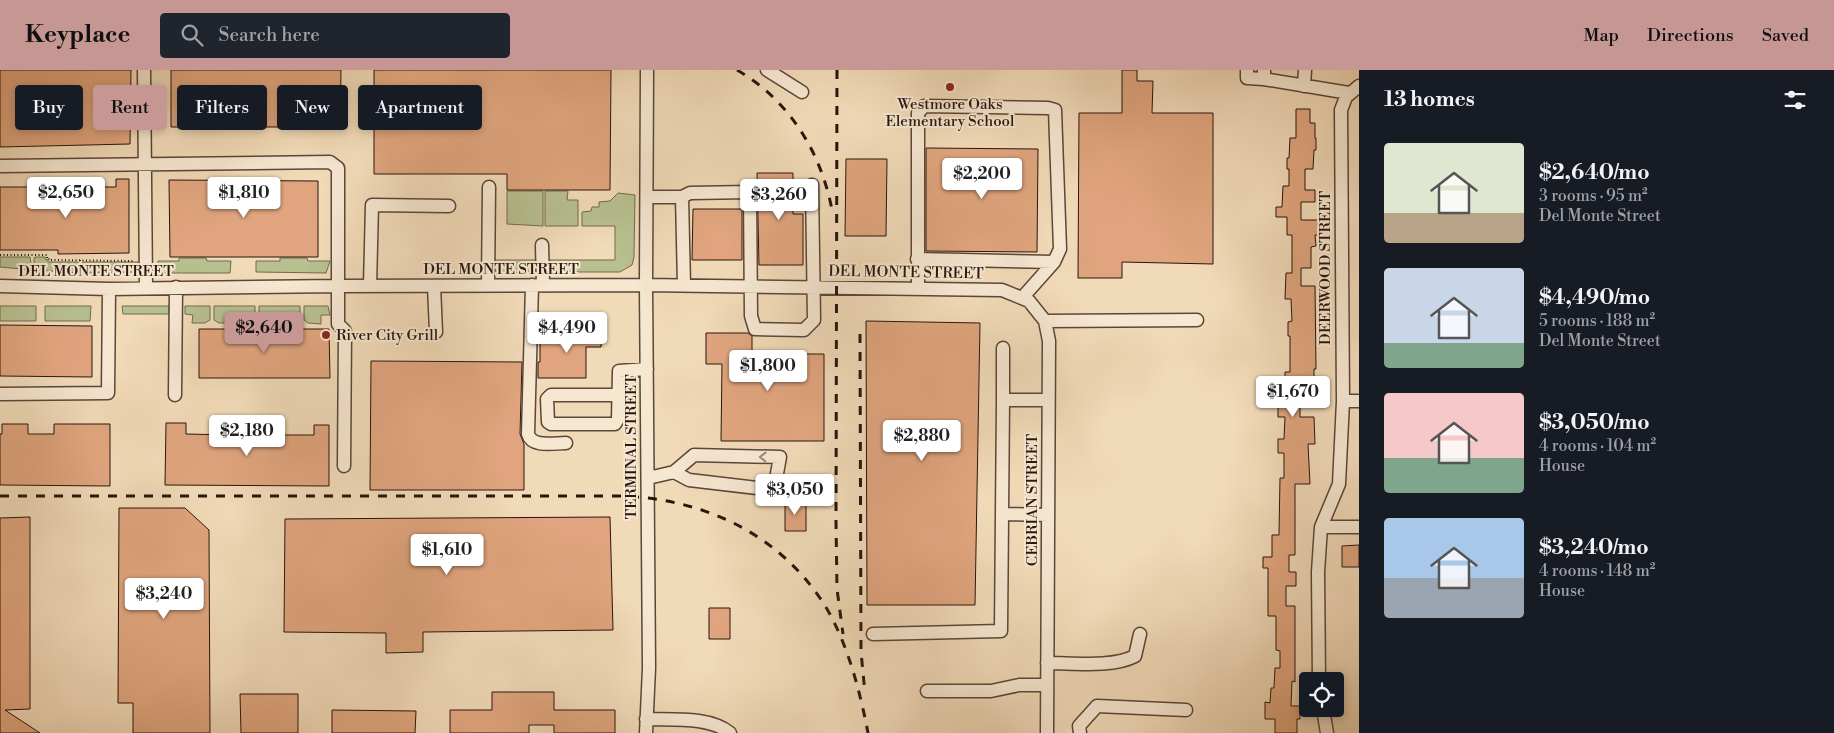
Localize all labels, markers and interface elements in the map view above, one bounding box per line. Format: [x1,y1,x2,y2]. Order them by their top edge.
search box [160,13,510,58]
text: Keyplace [25,20,130,50]
icon: search [178,21,206,49]
text: Search here [218,23,320,47]
text: Map [1583,24,1619,47]
text: Directions [1647,24,1734,47]
text: Saved [1762,24,1809,47]
marker: Westmore Oaks Elementary School [944,81,956,93]
chip: Buy [15,85,83,130]
chip: Rent [93,85,167,130]
chip: Filters [177,85,267,130]
chip: New [277,85,348,130]
chip: Apartment [358,85,482,130]
icon: filters [1781,86,1809,114]
text: 13 homes [1384,87,1475,113]
place label: Westmore Oaks Elementary School [886,95,1015,131]
pin: $2,200 [941,158,1023,200]
text: $2,640/mo [1539,160,1650,186]
icon: home [1424,163,1484,223]
text: $2,200 [953,164,1011,184]
pin: $2,650 [25,176,107,219]
pin: $1,810 [203,176,285,219]
pin: $3,260 [738,178,820,221]
text: $2,650 [38,183,94,203]
text: $1,810 [218,183,270,203]
text: $3,260 [751,185,807,205]
text: 3 rooms · 95 m² [1539,186,1648,206]
street label: DEERWOOD STREET [1316,191,1335,345]
text: Del Monte Street [1539,206,1661,226]
street label: DEL MONTE STREET [423,260,579,279]
street label: DEL MONTE STREET [18,262,174,281]
street label: DEL MONTE STREET [828,262,984,283]
text: $4,490/mo [1539,285,1650,311]
icon: home [1424,288,1484,348]
text: 5 rooms · 188 m² [1539,311,1655,331]
pin: $2,640 [223,312,305,354]
pin: $4,490 [526,312,608,354]
text: $2,640 [235,318,293,338]
text: $4,490 [538,318,596,338]
place label: River City Grill [336,326,439,345]
marker: River City Grill [320,329,332,341]
text: Del Monte Street [1539,331,1661,351]
pin: $1,800 [727,350,809,392]
text: $1,800 [740,356,796,376]
street label: TERMINAL STREET [622,374,641,520]
pin: $1,670 [1252,376,1334,418]
text: $1,670 [1267,382,1319,402]
text: $3,050/mo [1539,410,1650,436]
icon: home [1424,413,1484,473]
pin: $2,180 [206,414,288,457]
pin: $2,880 [881,420,963,462]
text: $2,180 [220,421,274,441]
text: $2,880 [894,426,950,446]
street label: CEBRIAN STREET [1023,433,1042,566]
text: 4 rooms · 104 m² [1539,436,1656,456]
one-way arrow [759,452,767,462]
text: House [1539,456,1585,476]
pin: $3,050 [754,474,836,516]
text: $3,050 [766,480,824,500]
pin: $1,610 [406,534,488,576]
text: $3,240/mo [1539,535,1649,561]
icon: home [1424,538,1484,598]
text: $1,610 [422,540,472,560]
text: 4 rooms · 148 m² [1539,561,1655,581]
pin: $3,240 [123,578,205,620]
text: House [1539,581,1585,601]
text: $3,240 [136,584,192,604]
map controls [1299,672,1344,717]
button: locate [1299,672,1344,717]

